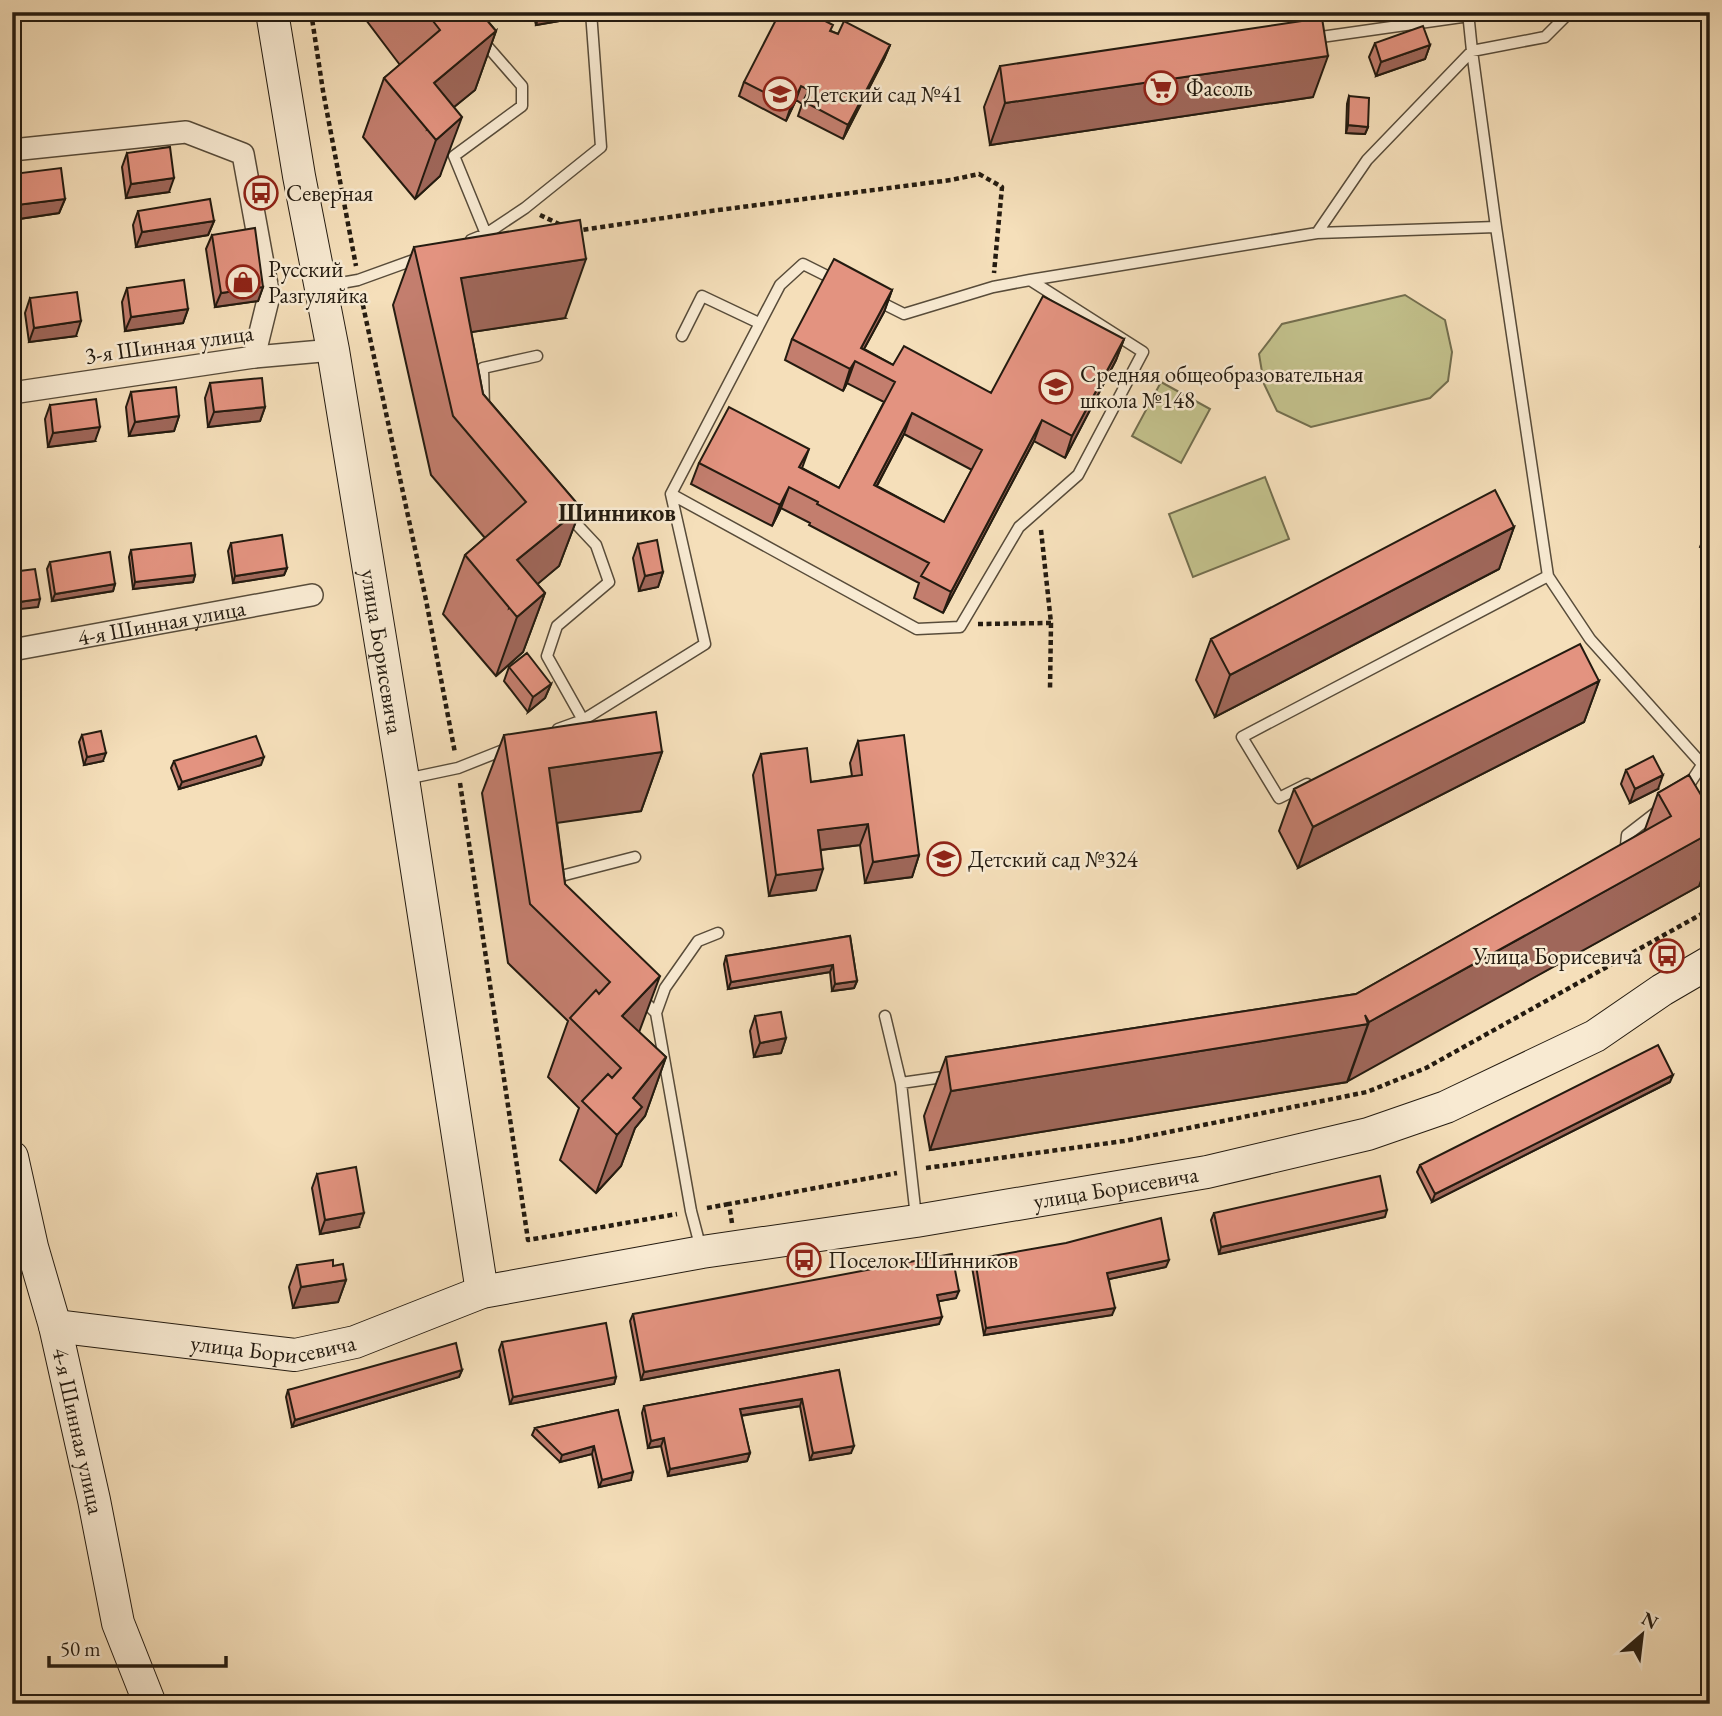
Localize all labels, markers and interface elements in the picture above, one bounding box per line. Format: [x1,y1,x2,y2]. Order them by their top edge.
supermarket icon: Фасоль [1142,69,1180,107]
place label: Фасоль [1186,73,1253,103]
school or university icon: Детский сад №41 [761,75,799,113]
place label: Детский сад №41 [804,79,963,109]
bus stop icon: Северная [242,174,280,212]
place label: Северная [286,178,373,208]
place label: Русский Разгуляйка [268,254,369,310]
shop icon: Русский Разгуляйка [224,263,262,301]
street label: 3-я Шинная улица [83,317,256,371]
place label: Средняя общеобразовательная школа №148 [1080,359,1363,415]
school or university icon: Средняя общеобразовательная школа №148 [1037,368,1075,406]
district label: Шинников [558,497,676,528]
street label: улица Борисевича [354,567,411,737]
street label: 4-я Шинная улица [75,592,249,653]
school or university icon: Детский сад №324 [925,840,963,878]
place label: Детский сад №324 [968,844,1139,874]
bus stop icon: Улица Борисевича [1648,937,1686,975]
place label: Улица Борисевича [1472,941,1643,971]
street label: улица Борисевича [1031,1159,1201,1216]
bus stop icon: Поселок Шинников [785,1241,823,1279]
place label: Поселок Шинников [828,1245,1018,1275]
street label: улица Борисевича [189,1327,359,1370]
street label: 4-я Шинная улица [45,1345,112,1518]
north arrow [1606,1600,1676,1670]
text: N [1637,1606,1663,1635]
scale bar [49,1625,226,1669]
text: 50 m [60,1635,101,1662]

